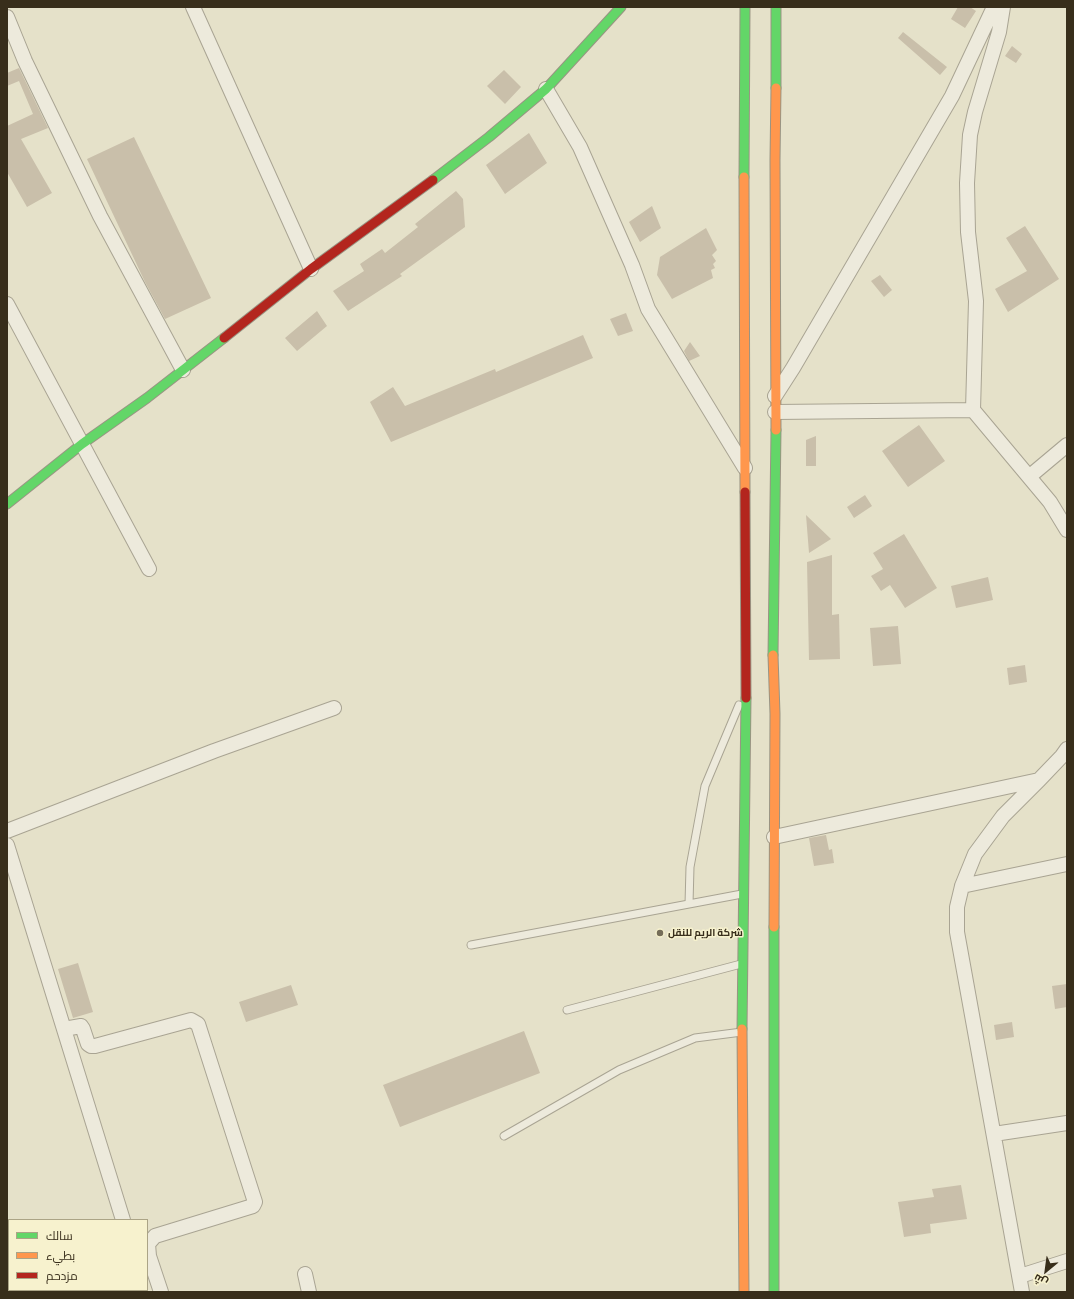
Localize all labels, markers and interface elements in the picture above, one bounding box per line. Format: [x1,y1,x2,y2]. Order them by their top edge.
place label: شركة الريم للنقل [668,927,743,939]
marker: شركة الريم للنقل [655,928,665,938]
legend [8,1219,148,1291]
text: سالك [46,1226,73,1244]
text: بطيء [46,1246,75,1264]
north arrow [1026,1251,1066,1291]
text: مزدحم [46,1266,78,1284]
text: ش [1030,1271,1050,1292]

